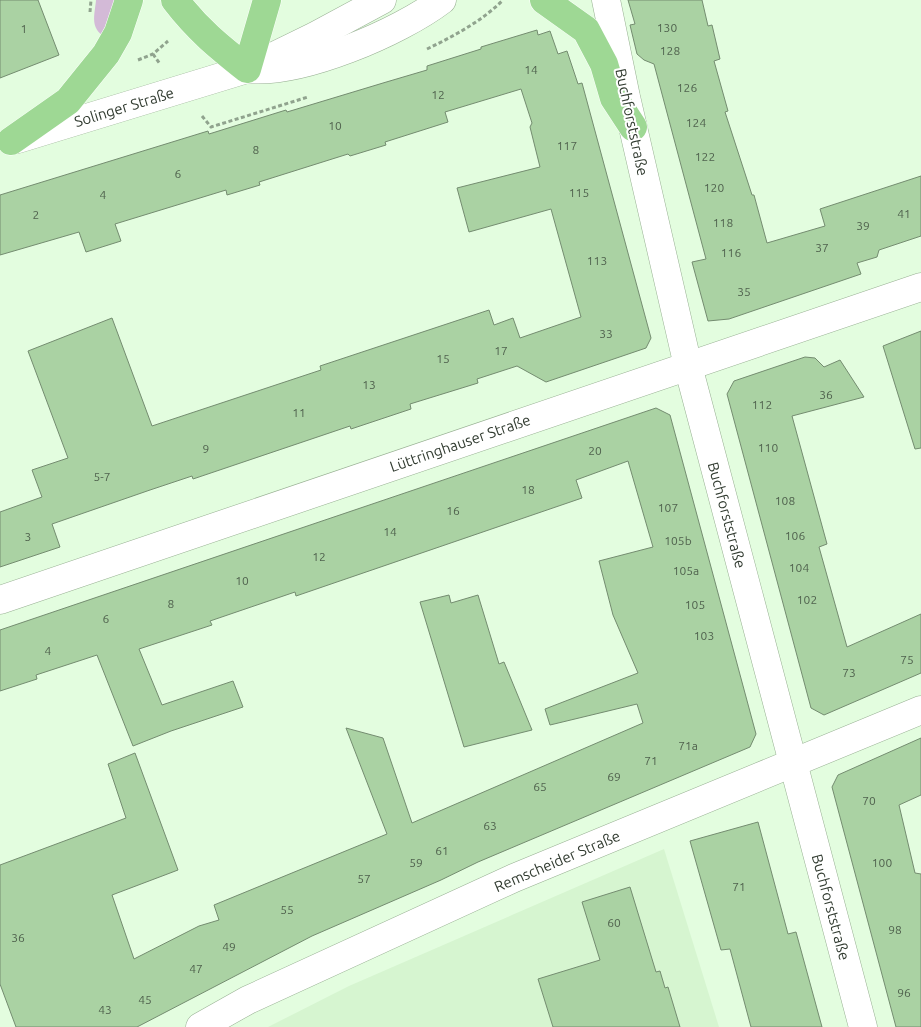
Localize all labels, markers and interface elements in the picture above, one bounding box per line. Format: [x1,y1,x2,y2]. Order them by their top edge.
house number: 130 [657,21,677,34]
house number: 1 [21,22,27,35]
house number: 128 [660,44,680,57]
house number: 14 [524,63,538,76]
street label: Buchforststraße [612,67,652,177]
house number: 126 [677,81,697,94]
street label: Solinger Straße [72,84,176,130]
house number: 12 [431,88,445,101]
house number: 124 [686,116,706,129]
house number: 10 [328,119,342,132]
house number: 117 [557,139,577,152]
house number: 8 [253,143,260,156]
house number: 122 [695,150,715,163]
house number: 6 [175,167,182,180]
house number: 120 [704,181,724,194]
house number: 115 [569,186,589,199]
house number: 4 [100,188,107,201]
house number: 41 [897,207,911,220]
house number: 2 [33,208,39,221]
house number: 118 [713,216,733,229]
house number: 39 [856,219,870,232]
house number: 37 [815,241,829,254]
house number: 116 [721,246,741,259]
house number: 113 [587,254,607,267]
house number: 35 [737,285,751,298]
house number: 33 [599,327,613,340]
house number: 17 [494,344,508,357]
house number: 15 [436,352,450,365]
house number: 13 [362,378,376,391]
house number: 36 [819,388,833,401]
house number: 112 [752,398,772,411]
house number: 11 [292,406,306,419]
street label: Lüttringhauser Straße [387,411,533,475]
house number: 110 [758,441,778,454]
house number: 9 [203,442,209,455]
house number: 20 [588,444,602,457]
street label: Buchforststraße [705,460,749,570]
house number: 5-7 [93,470,111,483]
house number: 18 [521,483,535,496]
house number: 108 [775,494,795,507]
house number: 107 [658,501,678,514]
house number: 16 [446,504,460,517]
house number: 14 [383,525,397,538]
house number: 106 [785,529,805,542]
house number: 3 [25,530,31,543]
house number: 105b [664,534,692,547]
house number: 12 [312,550,326,563]
house number: 104 [789,561,809,574]
house number: 105a [673,564,699,577]
house number: 10 [235,574,249,587]
house number: 102 [797,593,817,606]
house number: 8 [168,597,175,610]
house number: 105 [685,598,705,611]
house number: 6 [103,612,110,625]
house number: 103 [694,629,714,642]
house number: 4 [45,644,52,657]
house number: 75 [900,653,914,666]
house number: 73 [842,666,856,679]
house number: 71a [678,739,698,752]
house number: 71 [644,754,658,767]
house number: 69 [607,770,621,783]
house number: 65 [533,780,547,793]
house number: 70 [862,794,876,807]
house number: 63 [483,819,497,832]
street label: Remscheider Straße [491,827,623,895]
house number: 61 [435,844,449,857]
street label: Buchforststraße [809,852,853,962]
house number: 59 [409,856,423,869]
house number: 100 [872,856,892,869]
house number: 57 [357,872,371,885]
house number: 71 [732,880,746,893]
house number: 55 [280,903,294,916]
house number: 60 [607,916,621,929]
house number: 98 [888,923,902,936]
house number: 36 [11,931,25,944]
house number: 49 [222,940,236,953]
house number: 47 [189,962,203,975]
house number: 96 [897,986,911,999]
house number: 45 [138,993,152,1006]
house number: 43 [98,1003,112,1016]

